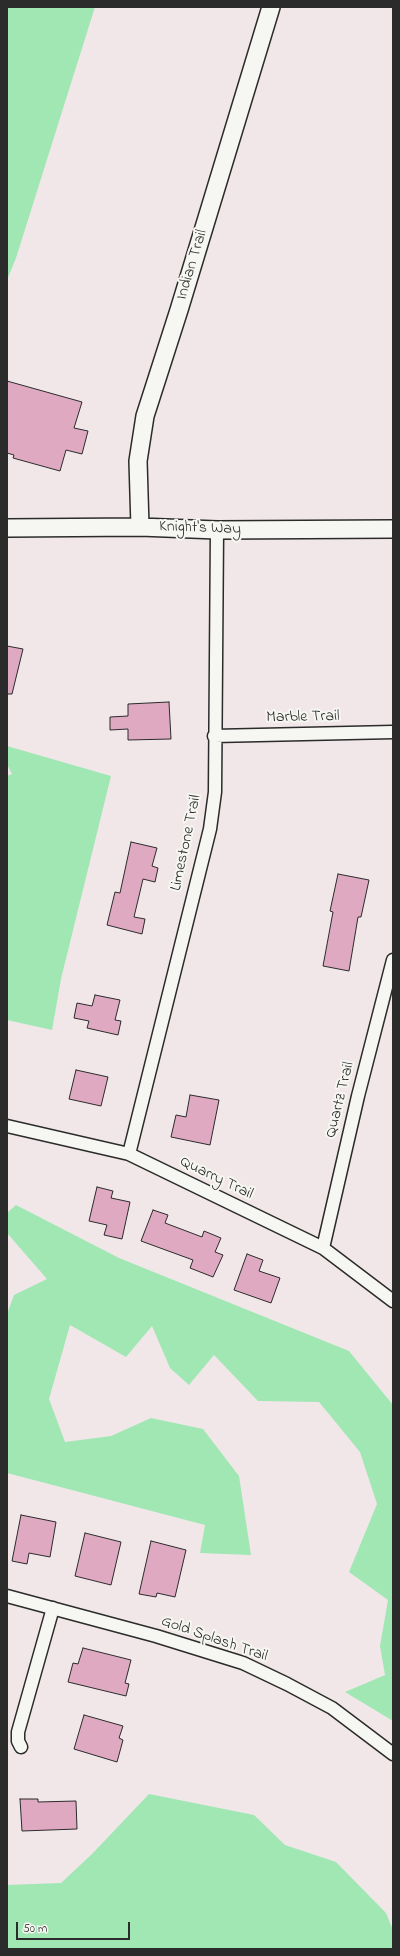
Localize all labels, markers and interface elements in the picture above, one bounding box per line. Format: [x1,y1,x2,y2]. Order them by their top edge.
street label: Indian Trail [173,228,213,302]
street label: Knight's Way [159,518,241,540]
street label: Marble Trail [266,708,340,728]
street label: Limestone Trail [167,793,207,893]
street label: Quartz Trail [322,1060,360,1140]
street label: Quarry Trail [176,1153,256,1205]
street label: Gold Splash Trail [158,1613,270,1667]
scale bar [18,1914,132,1940]
text: 50 m [23,1920,47,1938]

